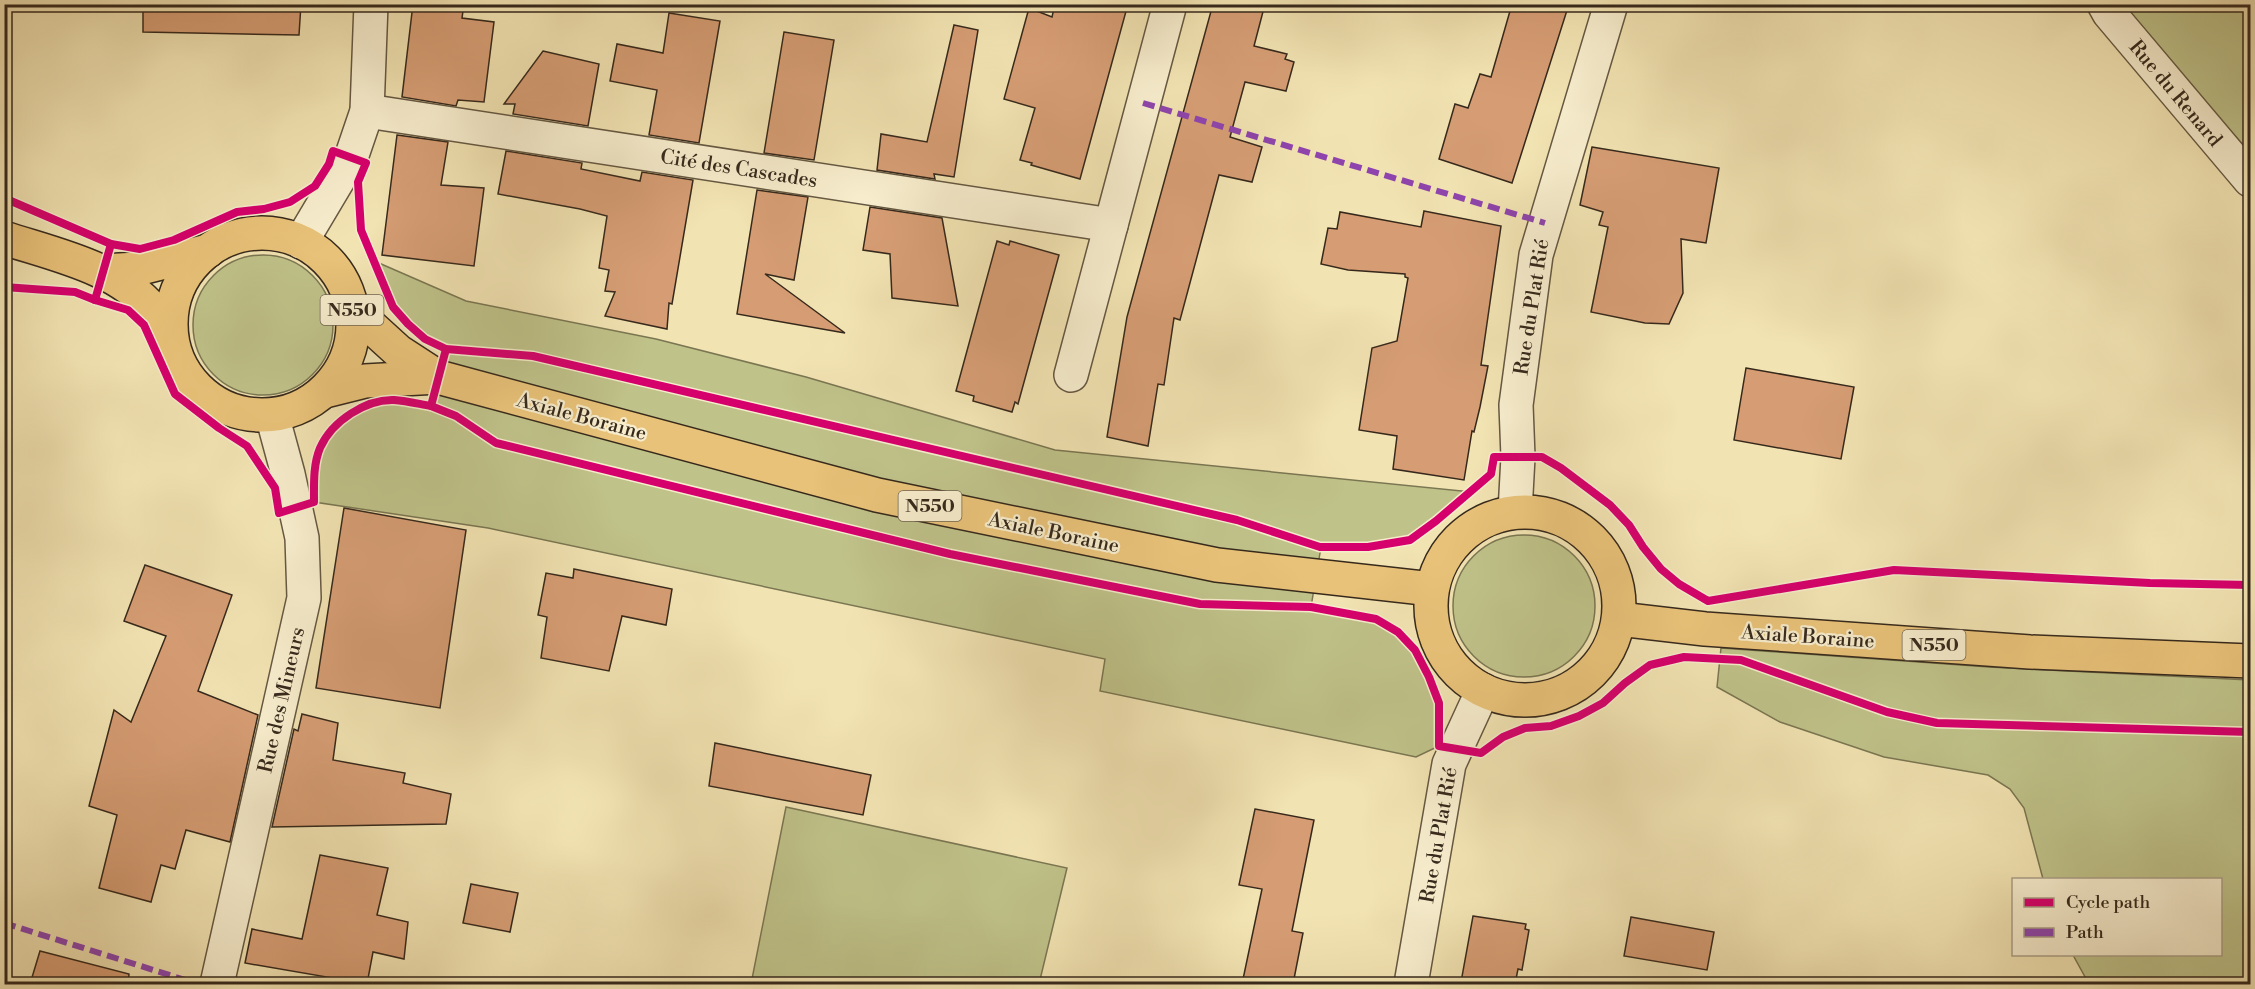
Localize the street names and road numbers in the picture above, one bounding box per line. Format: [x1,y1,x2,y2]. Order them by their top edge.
street label: Rue du Renard [2123,35,2227,153]
street label: Cité des Cascades [658,145,819,194]
street label: Rue du Plat Rié [1509,237,1556,377]
road number: N550 [320,295,384,325]
street label: Axiale Boraine [513,388,649,447]
road number: N550 [898,491,962,521]
street label: Axiale Boraine [985,507,1121,560]
street label: Axiale Boraine [1740,620,1875,655]
street label: Rue des Mineurs [254,625,311,776]
road number: N550 [1902,630,1966,660]
street label: Rue du Plat Rié [1415,765,1464,905]

